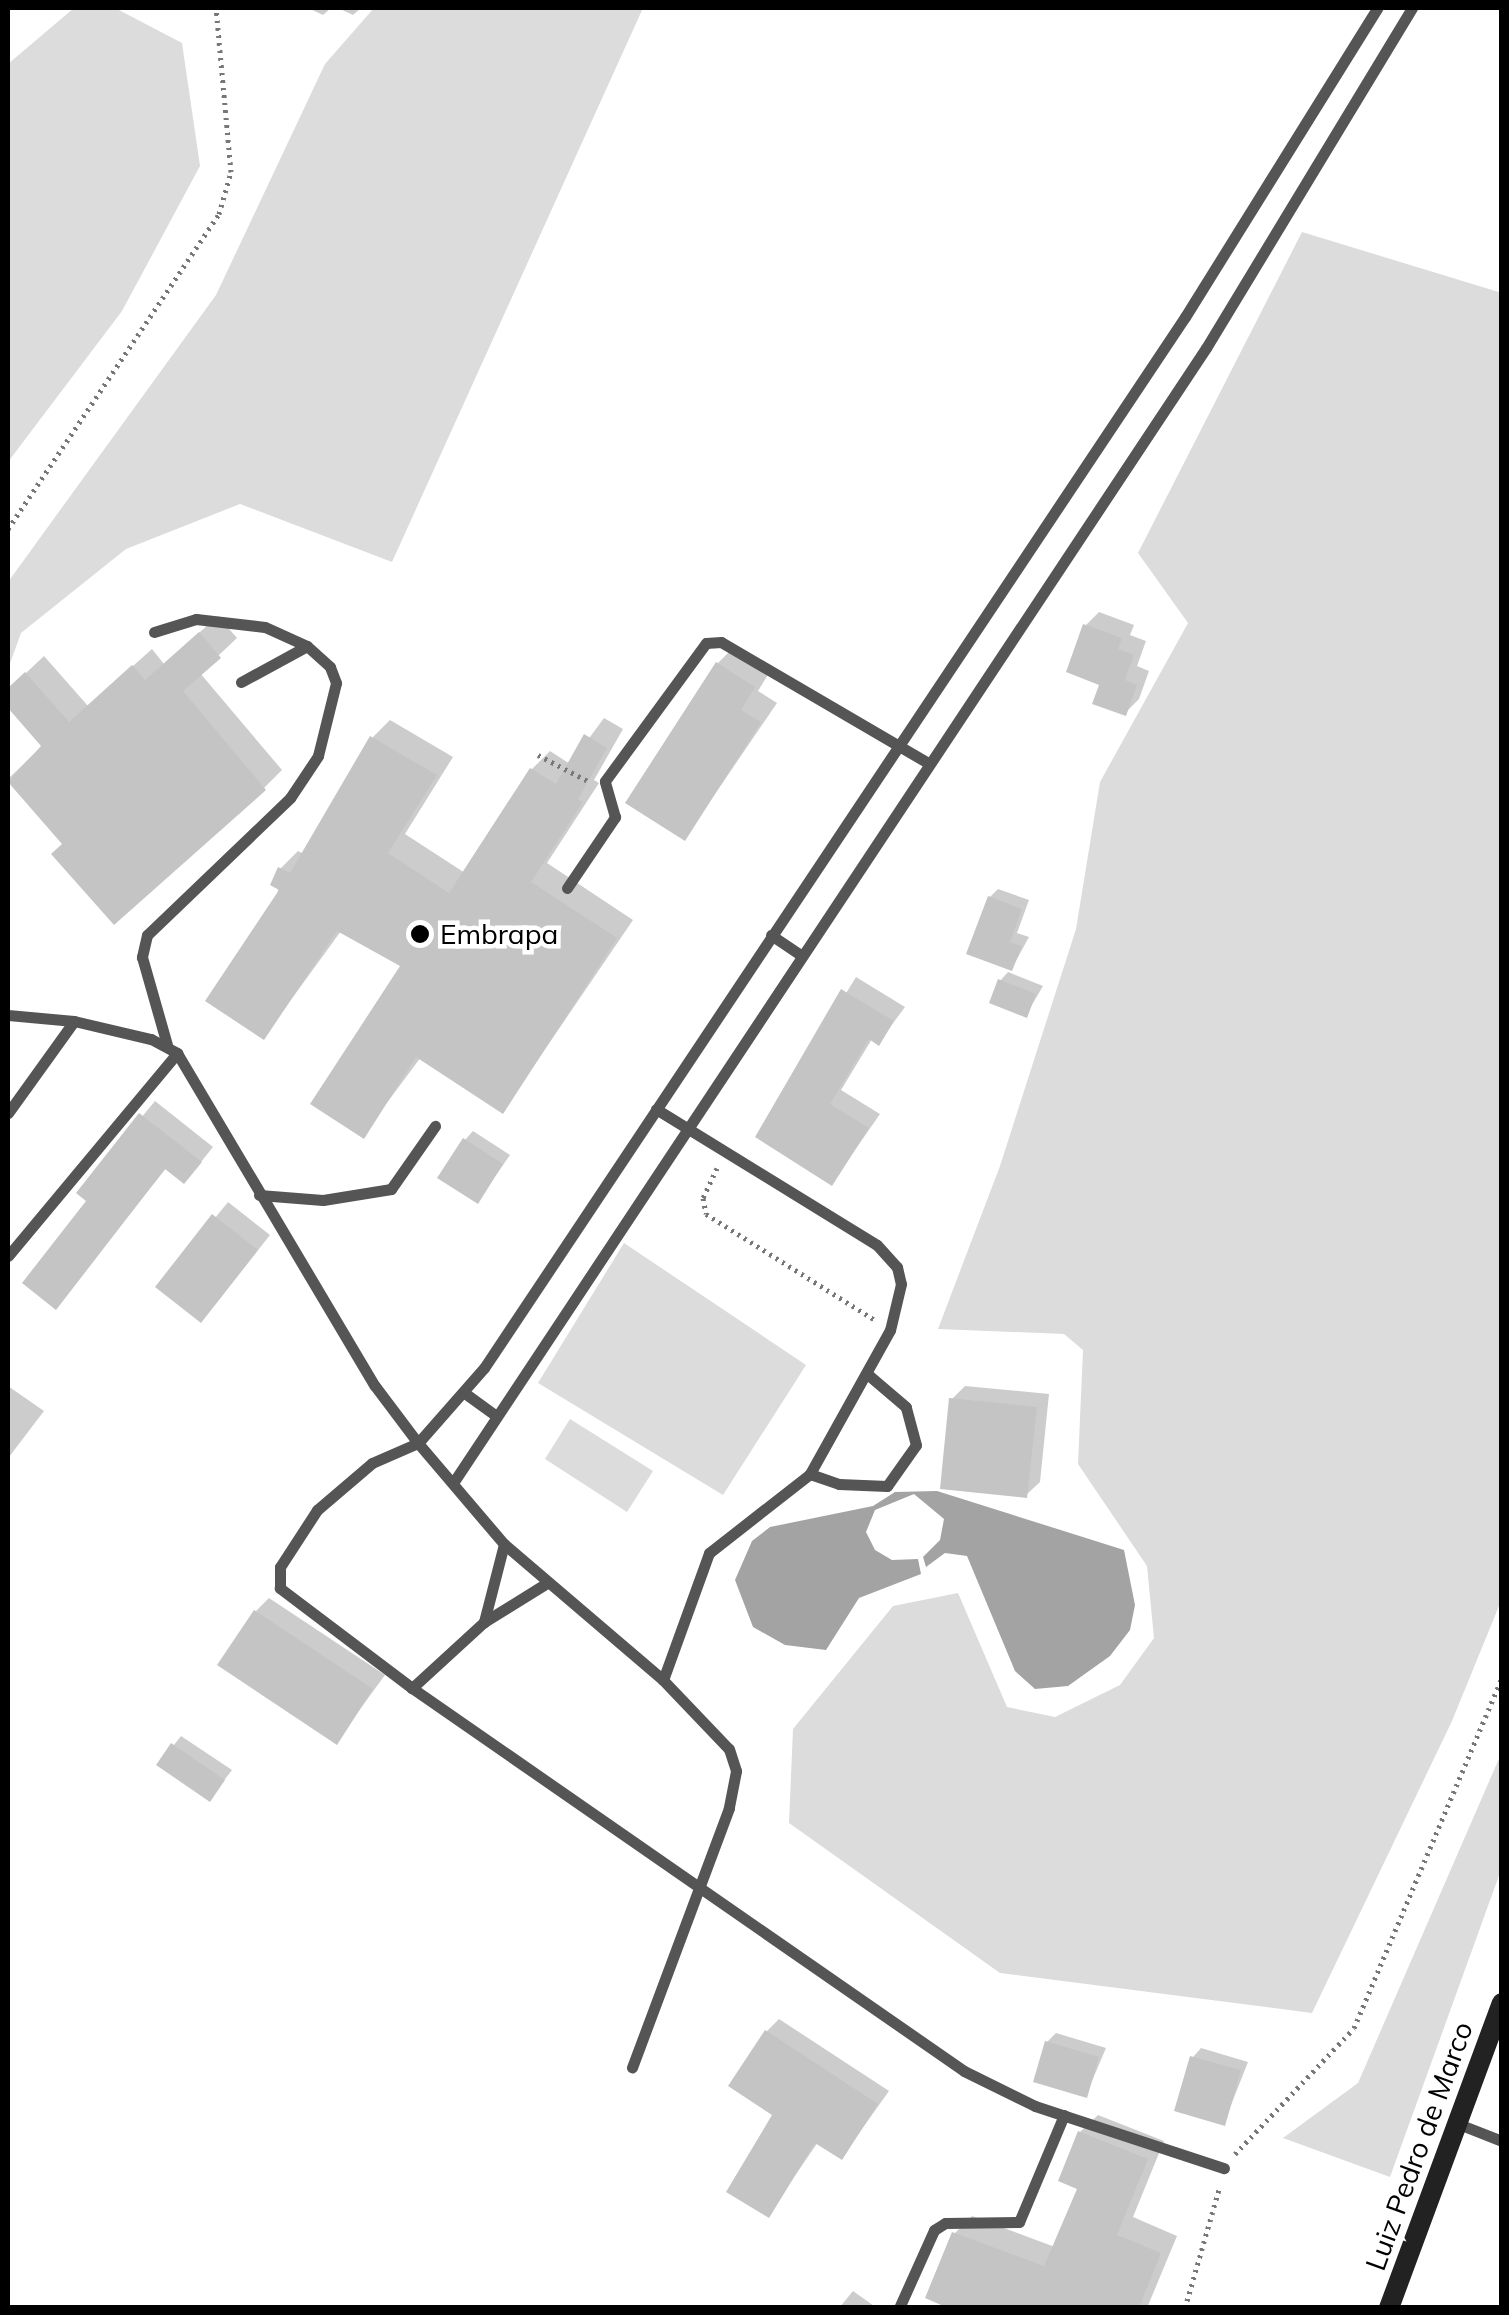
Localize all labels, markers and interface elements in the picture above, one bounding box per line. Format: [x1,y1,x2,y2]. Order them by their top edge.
place label: Embrapa [440,917,558,951]
marker: Embrapa [409,923,431,945]
street label: Luiz Pedro de Marco [1358,2017,1480,2275]

